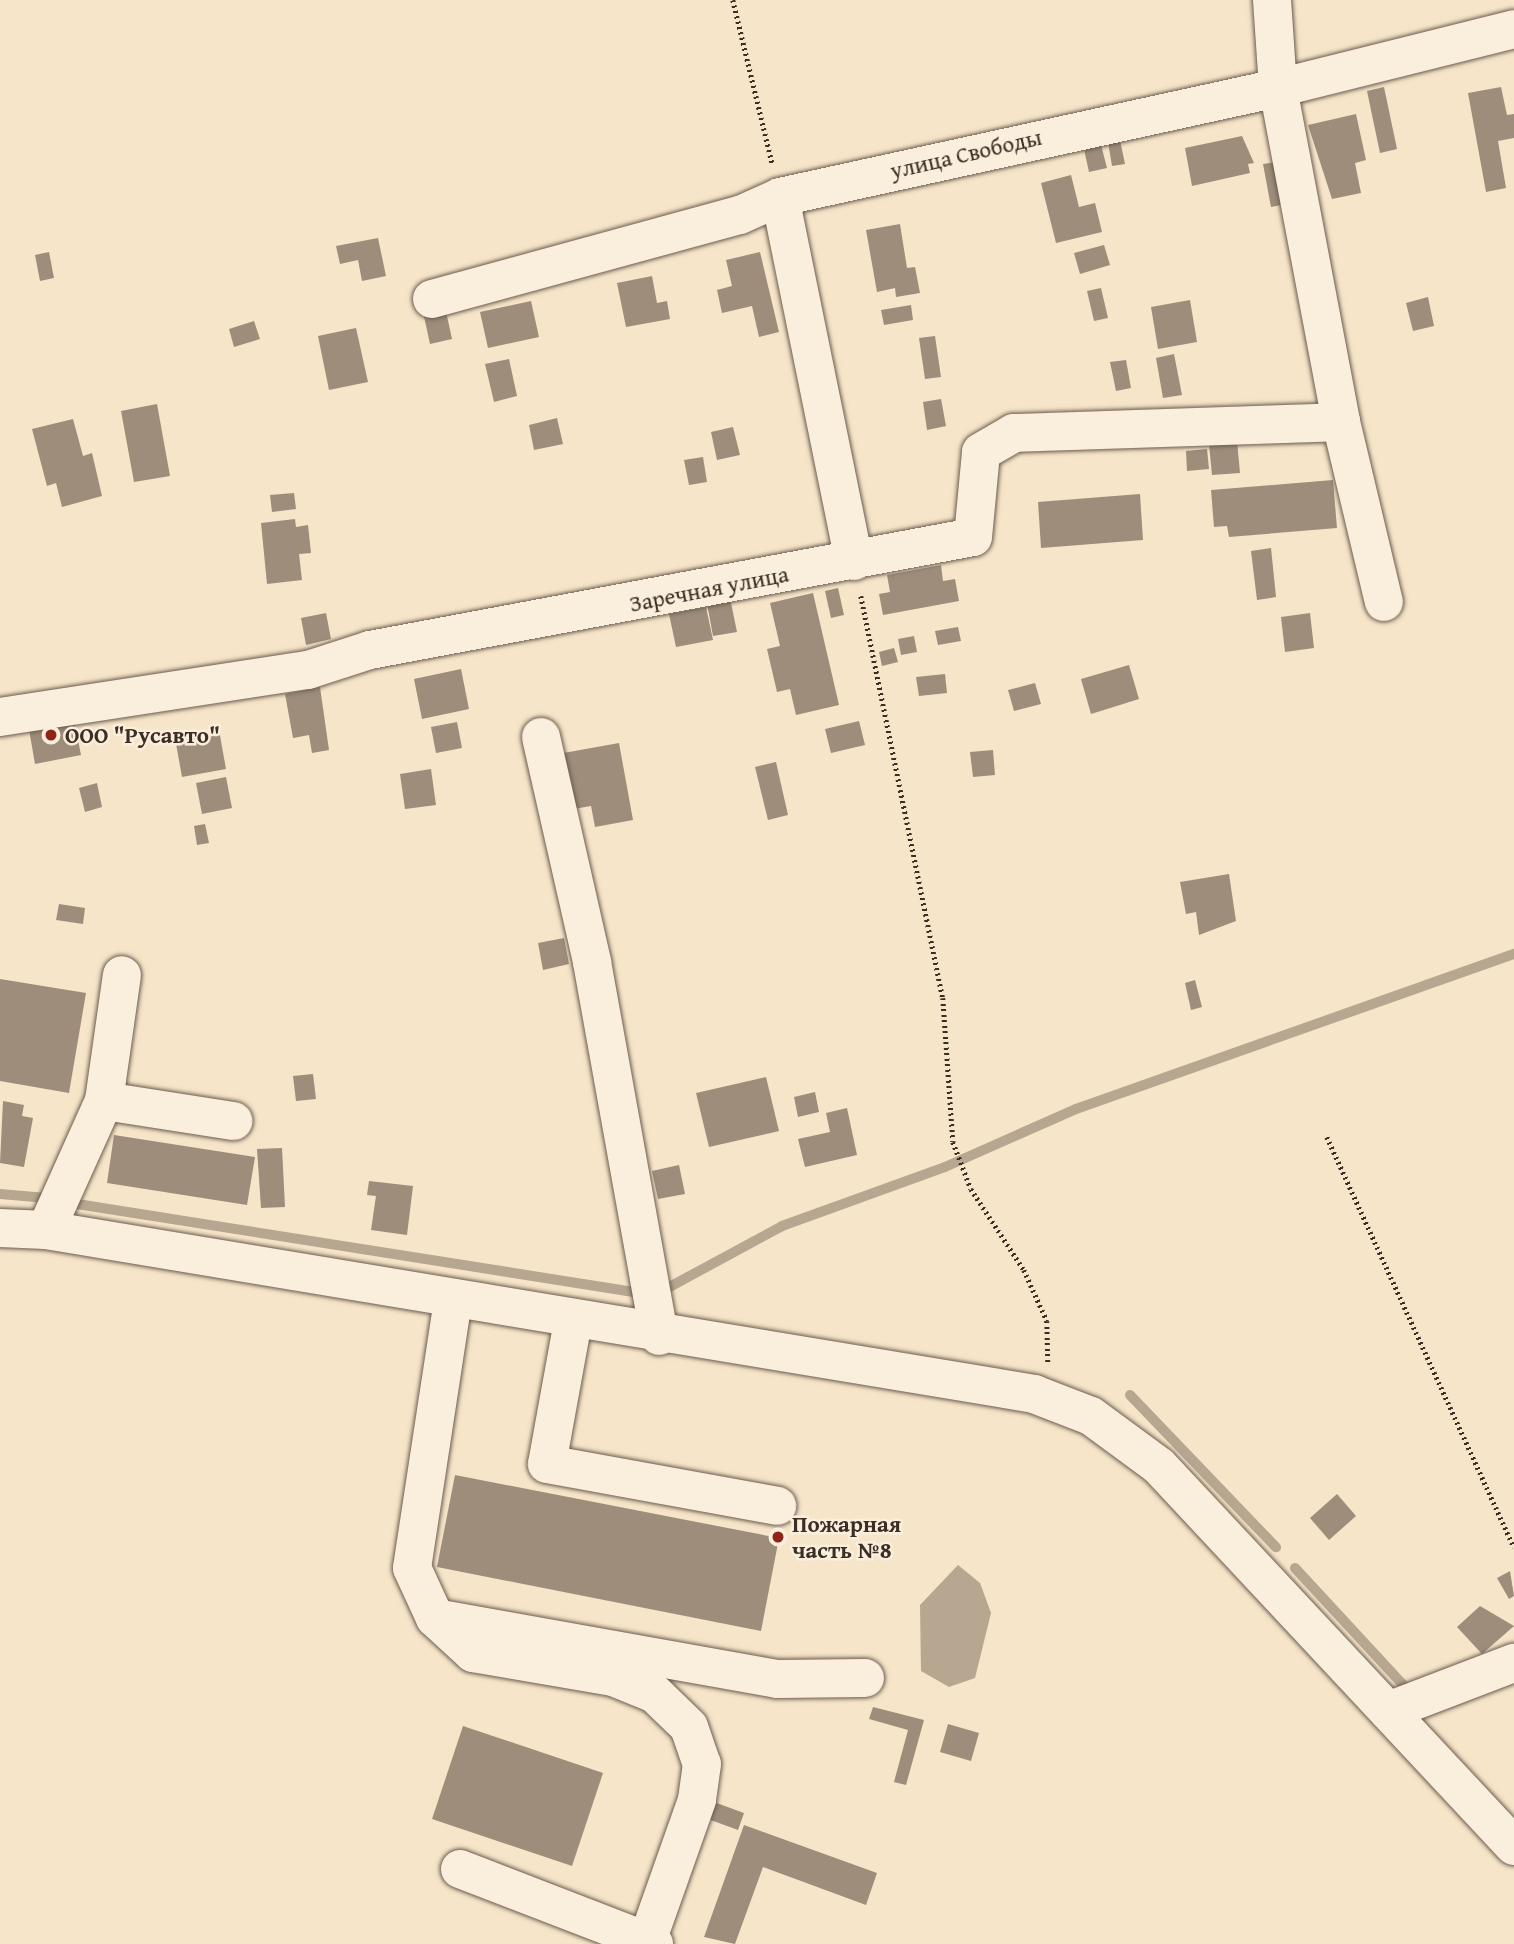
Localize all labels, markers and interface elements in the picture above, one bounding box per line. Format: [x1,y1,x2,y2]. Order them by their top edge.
street label: улица Свободы [888,123,1044,185]
street label: Заречная улица [627,560,791,618]
place label: ООО "Русавто" [65,721,220,749]
marker: ООО "Русавто" [43,727,59,743]
place label: Пожарная часть №8 [792,1510,901,1564]
marker: Пожарная часть №8 [770,1529,786,1545]

